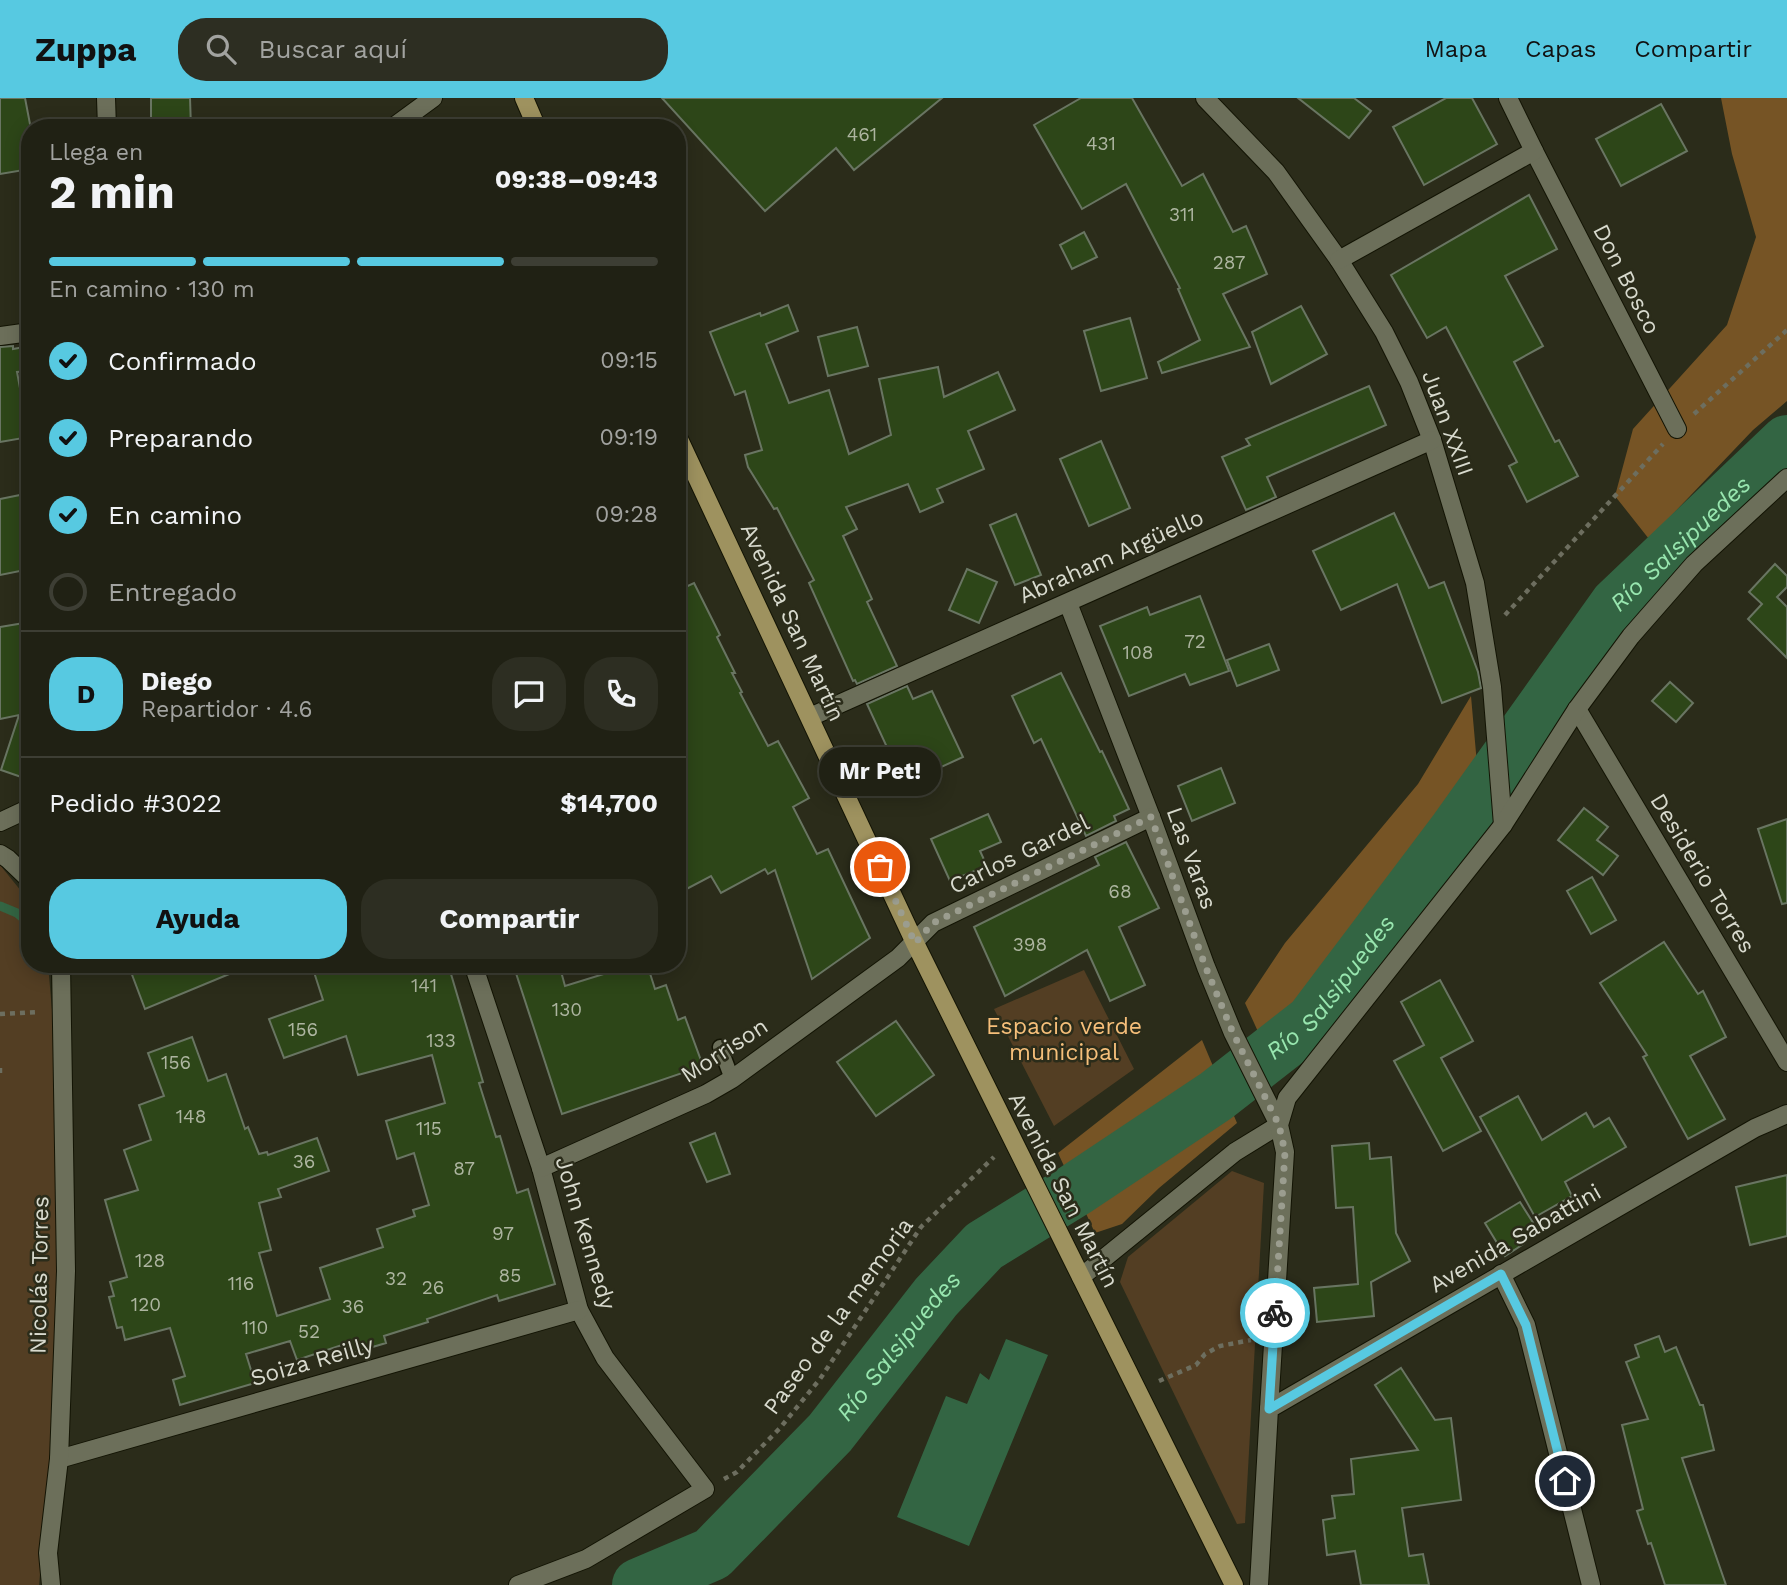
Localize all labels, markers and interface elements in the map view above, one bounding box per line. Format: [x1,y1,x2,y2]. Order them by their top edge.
search box [178,18,668,81]
text: Zuppa [35,30,136,69]
icon: search [202,30,240,68]
text: Buscar aquí [258,34,407,64]
text: Mapa [1424,35,1487,63]
text: Capas [1525,35,1596,63]
text: Compartir [1634,35,1752,63]
house number: 461 [847,123,877,146]
house number: 431 [1086,132,1116,155]
text: Llega en [49,139,143,166]
text: 09:38–09:43 [495,164,658,194]
text: 2 min [49,165,175,219]
house number: 311 [1169,203,1195,226]
street label: Don Bosco [1587,220,1666,339]
house number: 287 [1213,251,1245,274]
text: En camino · 130 m [49,276,255,303]
icon: check [49,342,87,380]
text: Confirmado [108,346,257,376]
text: 09:15 [600,347,658,374]
street label: Juan XXIII [1416,367,1479,479]
icon: check [49,419,87,457]
text: Preparando [108,423,253,453]
text: 09:19 [600,424,658,451]
water label: Río Salsipuedes [1604,470,1756,617]
icon: check [49,496,87,534]
text: En camino [108,500,242,530]
text: 09:28 [595,501,658,528]
street label: Abraham Argüello [1015,504,1208,609]
street label: Avenida San Martín [735,519,850,726]
text: Entregado [108,577,237,607]
house number: 72 [1184,630,1206,653]
house number: 108 [1123,641,1153,664]
button: chat [492,657,566,731]
button: phone [584,657,658,731]
text: Diego [141,666,212,696]
text: D [77,679,95,709]
text: Repartidor · 4.6 [141,696,313,723]
callout: Mr Pet! [819,748,941,797]
text: Mr Pet! [839,758,921,785]
text: Pedido #3022 [49,788,222,818]
text: $14,700 [560,788,658,818]
street label: Desiderio Torres [1644,789,1761,958]
street label: Las Varas [1161,803,1222,913]
street label: Carlos Gardel [945,809,1094,900]
pin [850,837,910,897]
icon: bag [861,848,899,886]
button: Ayuda [49,879,347,959]
button: Compartir [361,879,658,959]
house number: 68 [1108,880,1132,903]
water label: Río Salsipuedes [1260,910,1401,1066]
house number: 398 [1013,933,1047,956]
house number: 141 [411,974,437,997]
house number: 130 [552,998,582,1021]
street label: Morrison [676,1012,773,1089]
park label: Espacio verde municipal [986,1013,1142,1066]
house number: 156 [288,1018,318,1041]
house number: 133 [426,1029,456,1052]
house number: 156 [161,1051,191,1074]
street label: Avenida San Martín [1003,1088,1125,1292]
house number: 148 [176,1105,206,1128]
house number: 115 [416,1117,442,1140]
house number: 36 [293,1150,315,1173]
street label: John Kennedy [549,1153,622,1313]
house number: 87 [453,1157,475,1180]
street label: Avenida Sabattini [1425,1178,1606,1299]
street label: Nicolás Torres [25,1196,54,1354]
street label: Paseo de la memoria [758,1213,919,1420]
house number: 97 [492,1222,514,1245]
house number: 128 [135,1249,165,1272]
house number: 85 [499,1264,521,1287]
water label: Río Salsipuedes [831,1266,967,1427]
house number: 32 [385,1267,407,1290]
house number: 116 [228,1272,254,1295]
house number: 26 [422,1276,444,1299]
courier [1240,1278,1310,1348]
house number: 120 [131,1293,161,1316]
icon: bike [1256,1294,1294,1332]
house number: 36 [342,1295,364,1318]
house number: 110 [242,1316,268,1339]
house number: 52 [298,1320,320,1343]
street label: Soiza Reilly [247,1331,377,1392]
pin [1535,1451,1595,1511]
icon: home [1546,1462,1584,1500]

